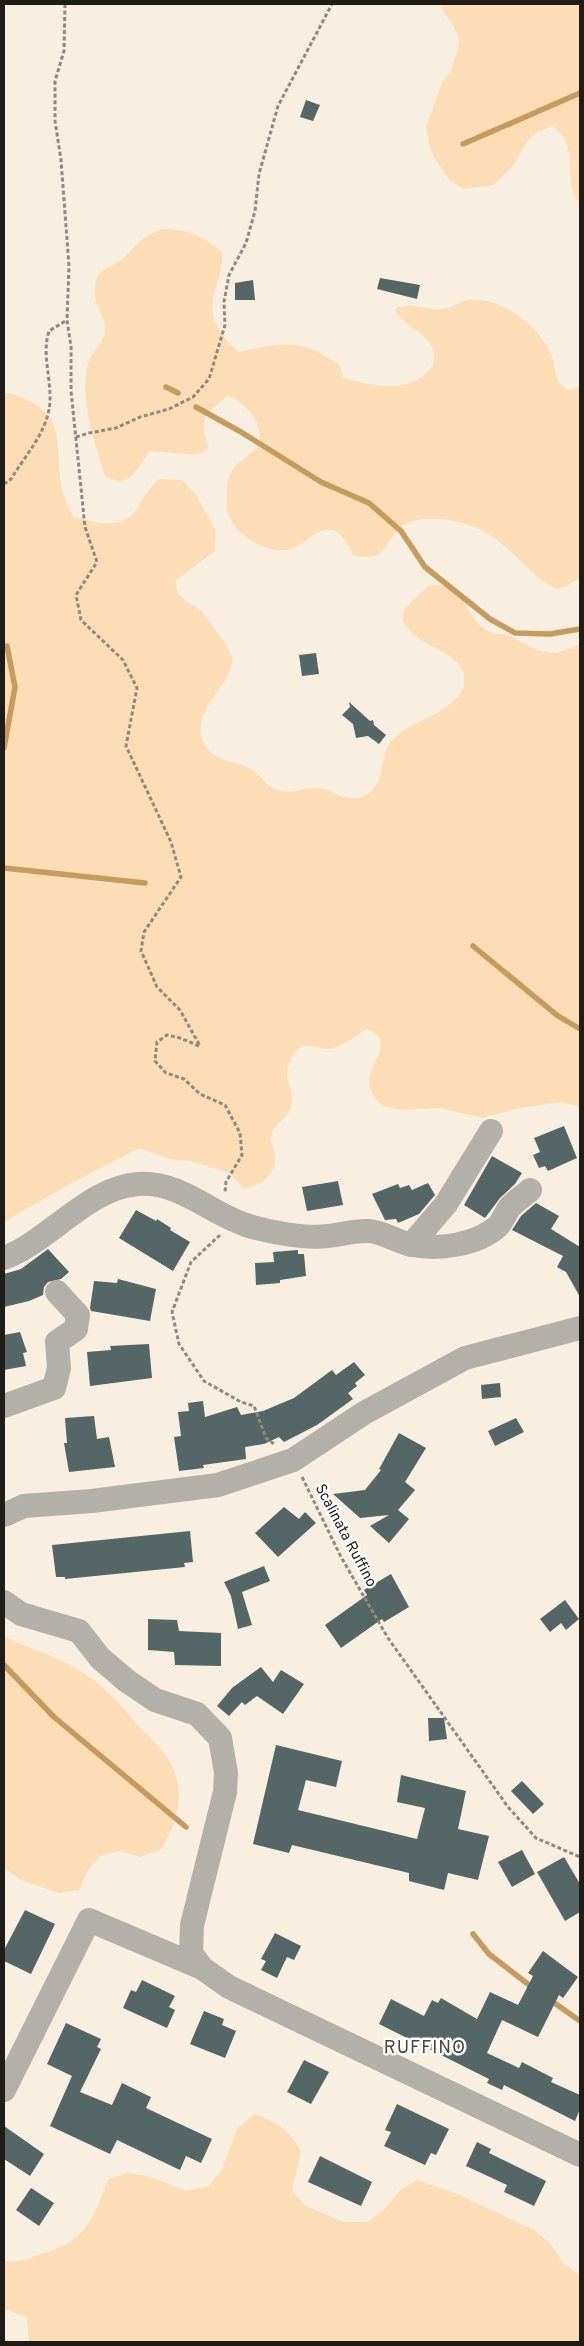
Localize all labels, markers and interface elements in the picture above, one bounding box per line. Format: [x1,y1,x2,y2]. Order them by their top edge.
street label: Scalinata Ruffino [310,1481,380,1591]
district label: RUFFINO [384,2037,466,2060]

